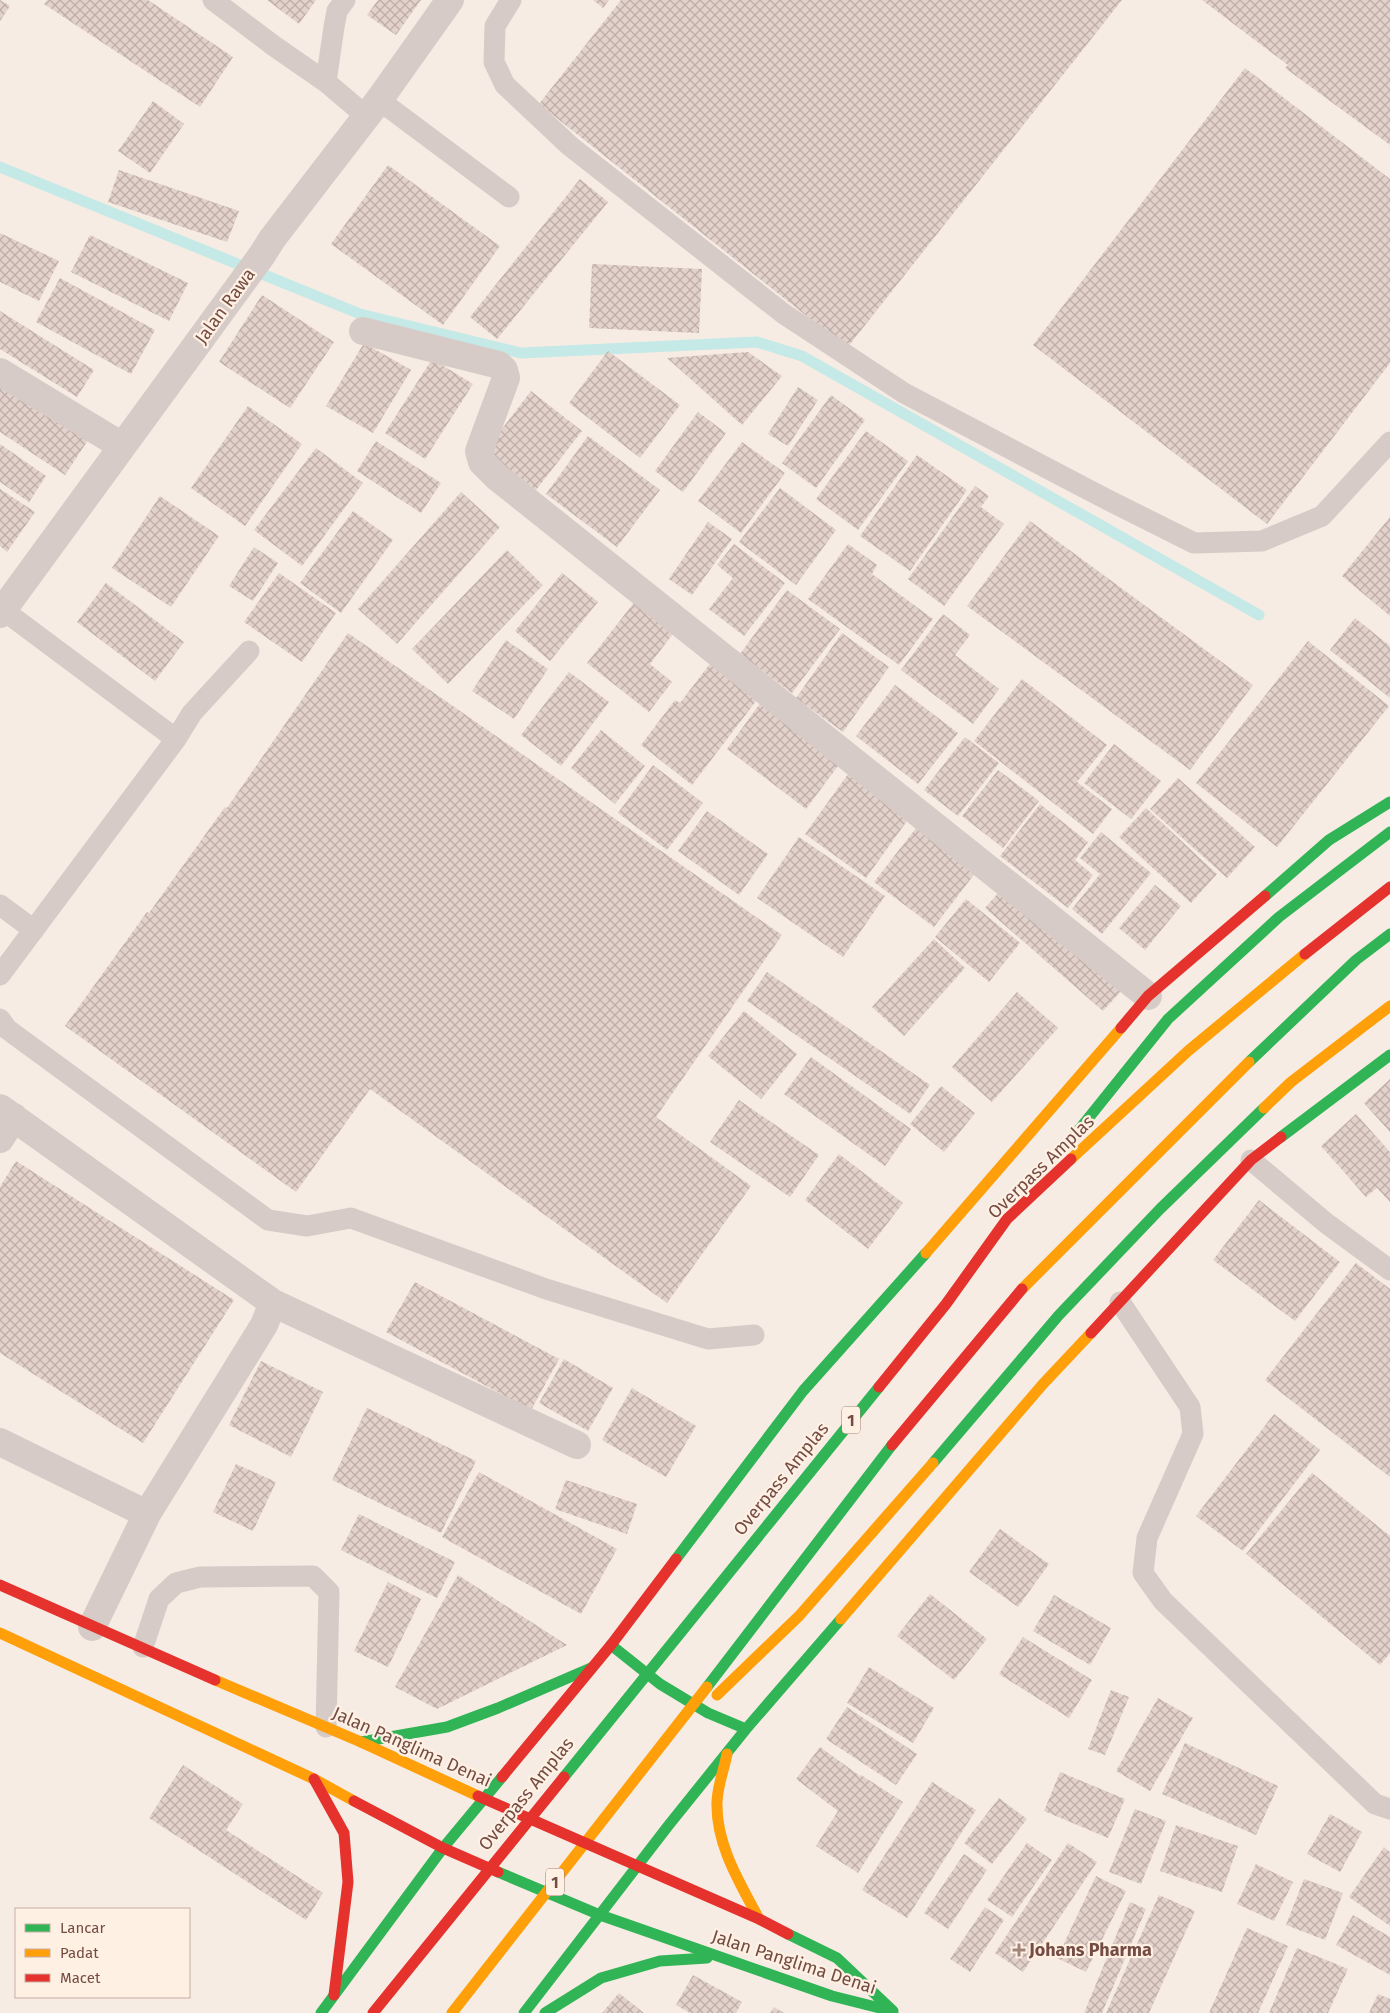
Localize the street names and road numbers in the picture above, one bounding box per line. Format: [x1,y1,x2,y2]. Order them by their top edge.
street label: Jalan Rawa [190,264,260,348]
street label: Overpass Amplas [983,1111,1099,1223]
road number: 1 [842,1406,860,1434]
street label: Overpass Amplas [729,1418,833,1540]
street label: Jalan Panglima Denai [329,1702,495,1792]
street label: Overpass Amplas [474,1733,578,1855]
road number: 1 [546,1868,564,1895]
street label: Jalan Panglima Denai [709,1925,879,1999]

